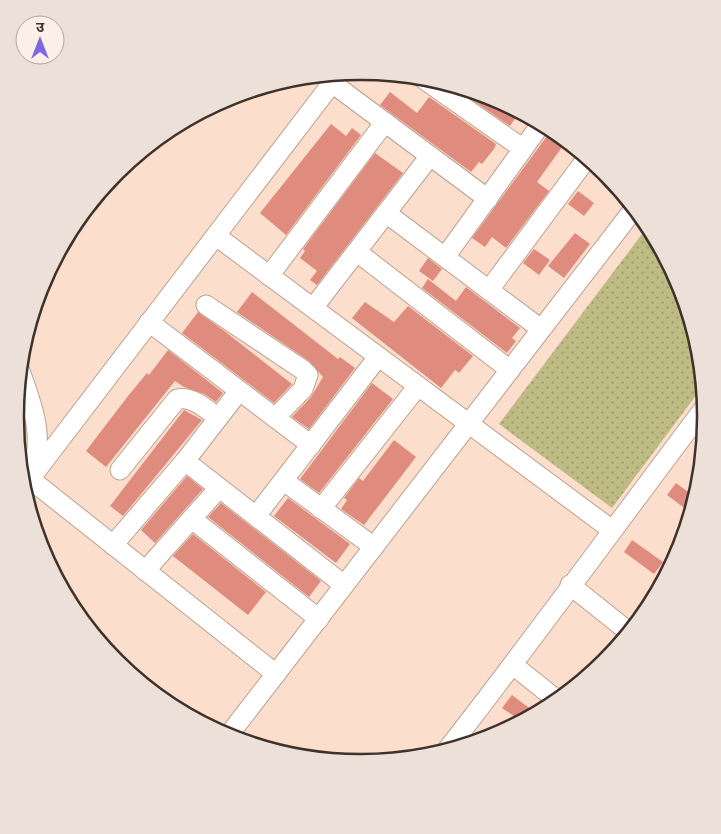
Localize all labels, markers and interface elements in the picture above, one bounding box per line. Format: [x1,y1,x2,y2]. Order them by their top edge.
north arrow [15,15,65,65]
text: उ [36,18,45,36]

